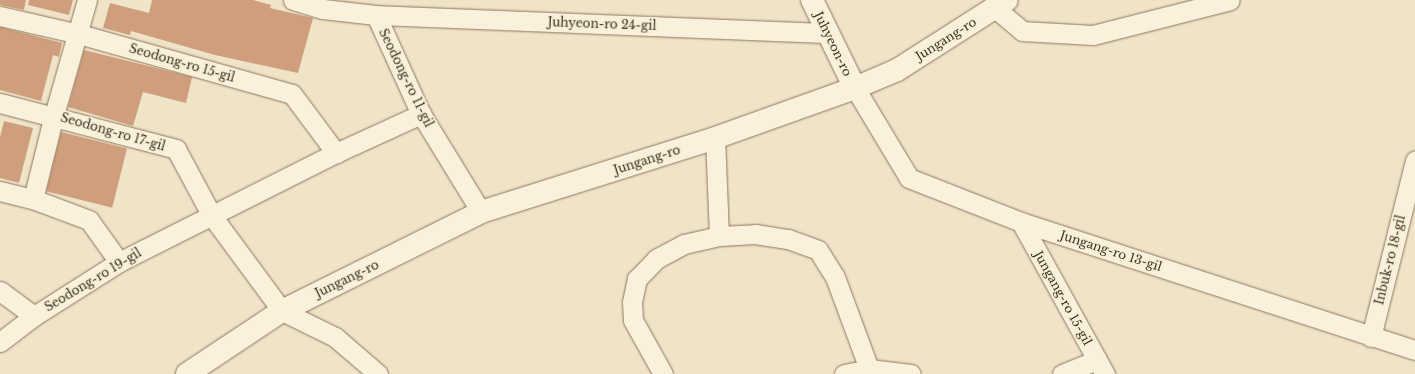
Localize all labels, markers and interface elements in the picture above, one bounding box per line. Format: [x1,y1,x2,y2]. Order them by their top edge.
street label: Juhyeon-ro [811,9,855,79]
street label: Juhyeon-ro 24-gil [548,15,656,33]
street label: Jungang-ro [913,15,979,63]
street label: Seodong-ro 11-gil [376,26,436,130]
street label: Seodong-ro 15-gil [128,41,236,85]
street label: Seodong-ro 17-gil [59,110,167,154]
street label: Jungang-ro [612,142,682,178]
street label: Inbuk-ro 18-gil [1372,214,1408,306]
street label: Jungang-ro 13-gil [1058,228,1164,274]
street label: Seodong-ro 19-gil [42,245,144,315]
street label: Jungang-ro 15-gil [1031,248,1095,348]
street label: Jungang-ro [313,257,381,301]

